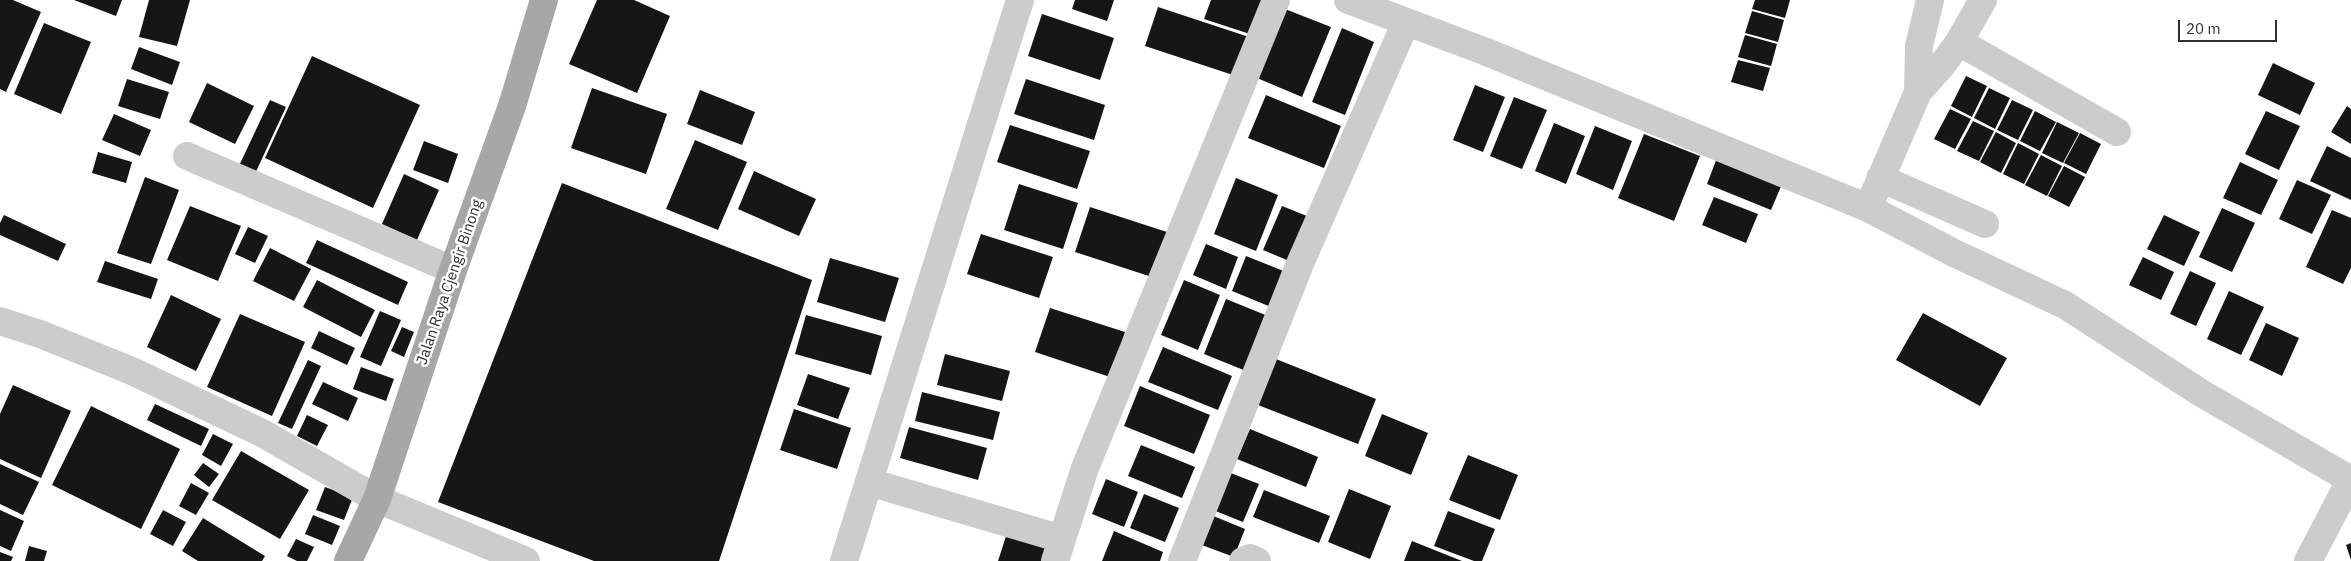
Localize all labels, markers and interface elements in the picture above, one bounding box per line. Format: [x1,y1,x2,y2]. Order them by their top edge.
scale bar [2181,10,2280,42]
text: 20 m [2186,19,2221,38]
street label: Jalan Raya Cjengir Binong [413,197,487,367]

